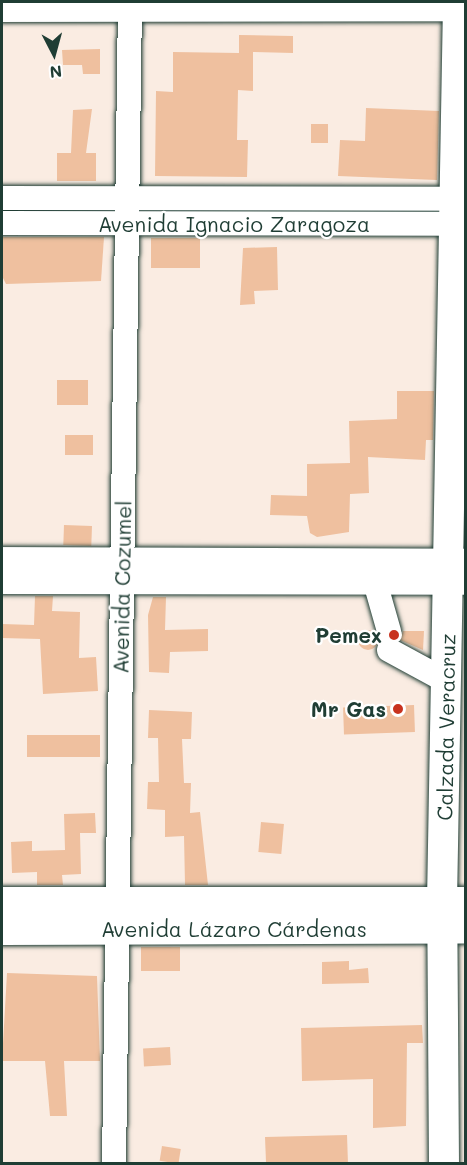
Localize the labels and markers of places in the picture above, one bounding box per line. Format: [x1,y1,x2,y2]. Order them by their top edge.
place label: Pemex [315,622,382,648]
marker: Pemex [387,628,401,642]
place label: Mr Gas [311,696,386,722]
marker: Mr Gas [391,702,405,716]

